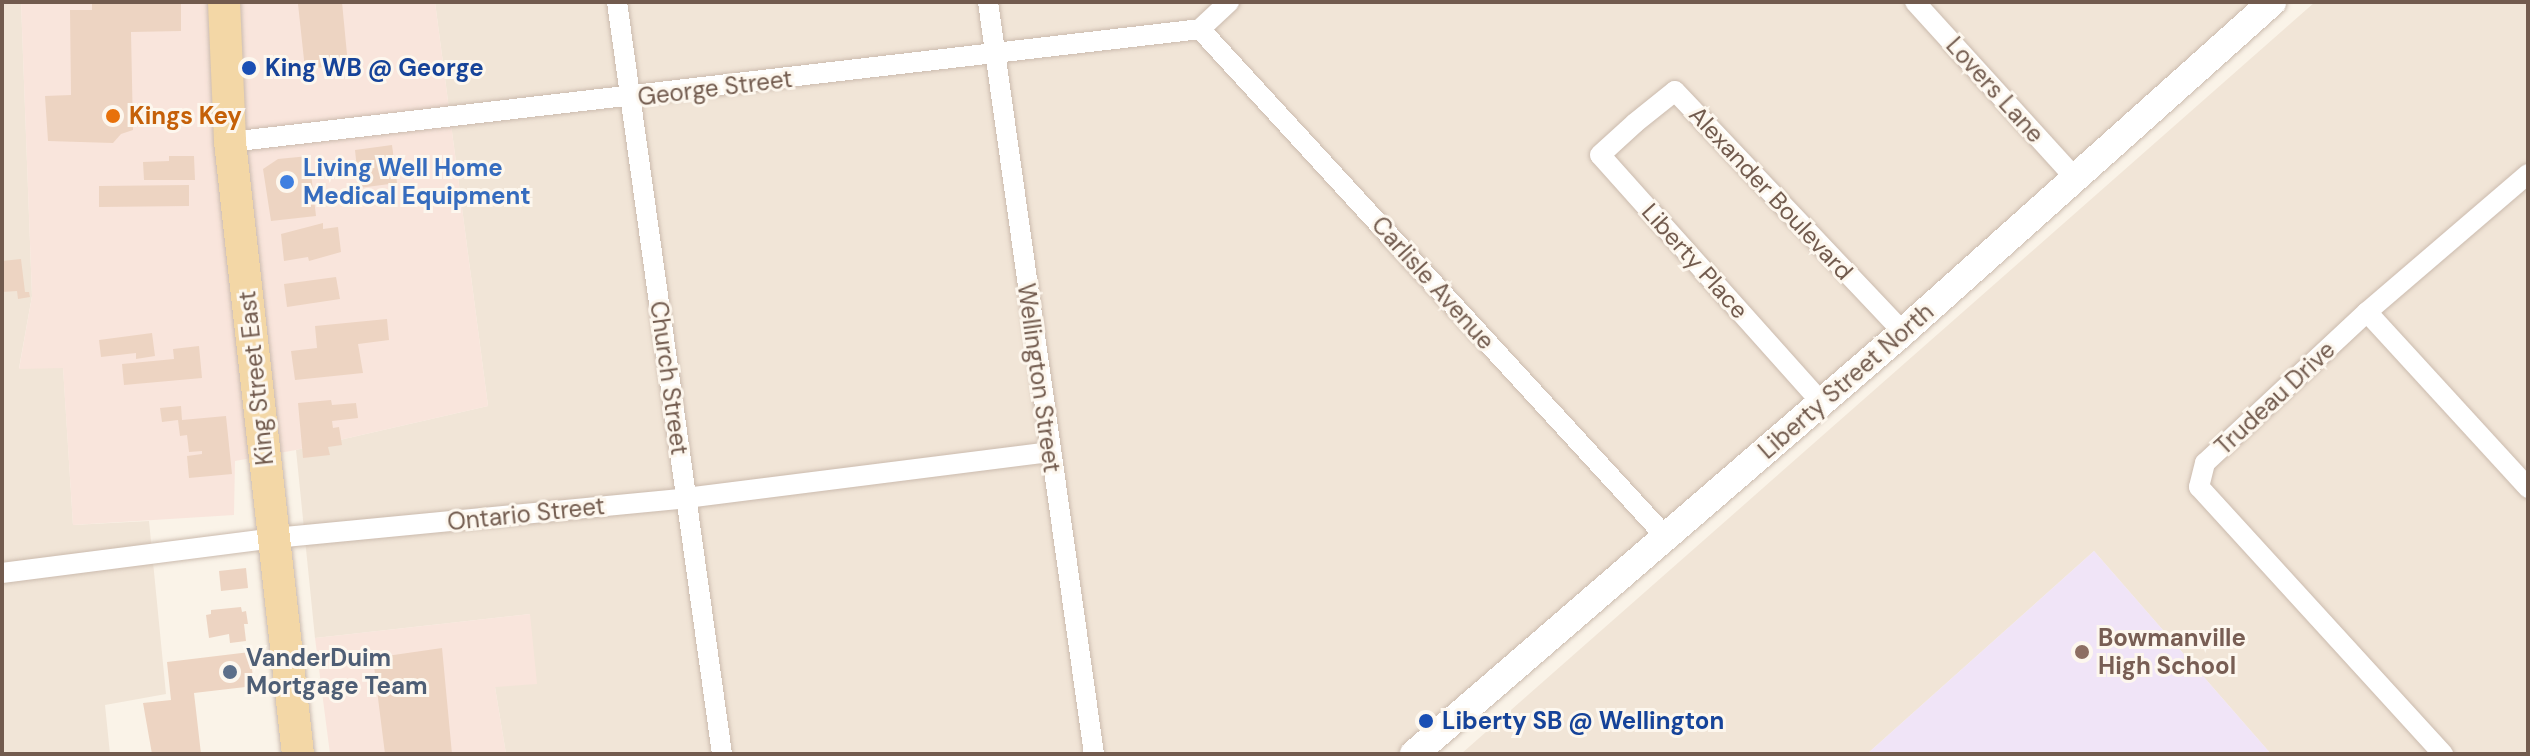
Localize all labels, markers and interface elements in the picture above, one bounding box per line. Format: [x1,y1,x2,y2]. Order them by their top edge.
street label: Lovers Lane [1940,31,2050,149]
place label: King WB @ George [265,54,484,82]
marker: King WB @ George [240,59,258,77]
street label: George Street [636,64,794,112]
street label: Alexander Boulevard [1683,100,1859,286]
place label: Kings Key [129,102,242,130]
marker: Kings Key [104,107,122,125]
place label: Living Well Home Medical Equipment [303,154,531,210]
marker: Living Well Home Medical Equipment [278,173,296,191]
street label: Liberty Place [1636,198,1754,324]
street label: Carlisle Avenue [1366,210,1500,356]
street label: Wellington Street [1011,282,1067,474]
street label: King Street East [233,289,279,467]
street label: Liberty Street North [1753,297,1939,465]
street label: Church Street [644,299,694,457]
street label: Trudeau Drive [2209,335,2341,461]
street label: Ontario Street [446,491,606,537]
place label: Bowmanville High School [2098,624,2246,680]
marker: Bowmanville High School [2073,643,2091,661]
place label: VanderDuim Mortgage Team [246,644,428,700]
marker: VanderDuim Mortgage Team [221,663,239,681]
place label: Liberty SB @ Wellington [1442,707,1724,735]
marker: Liberty SB @ Wellington [1417,712,1435,730]

